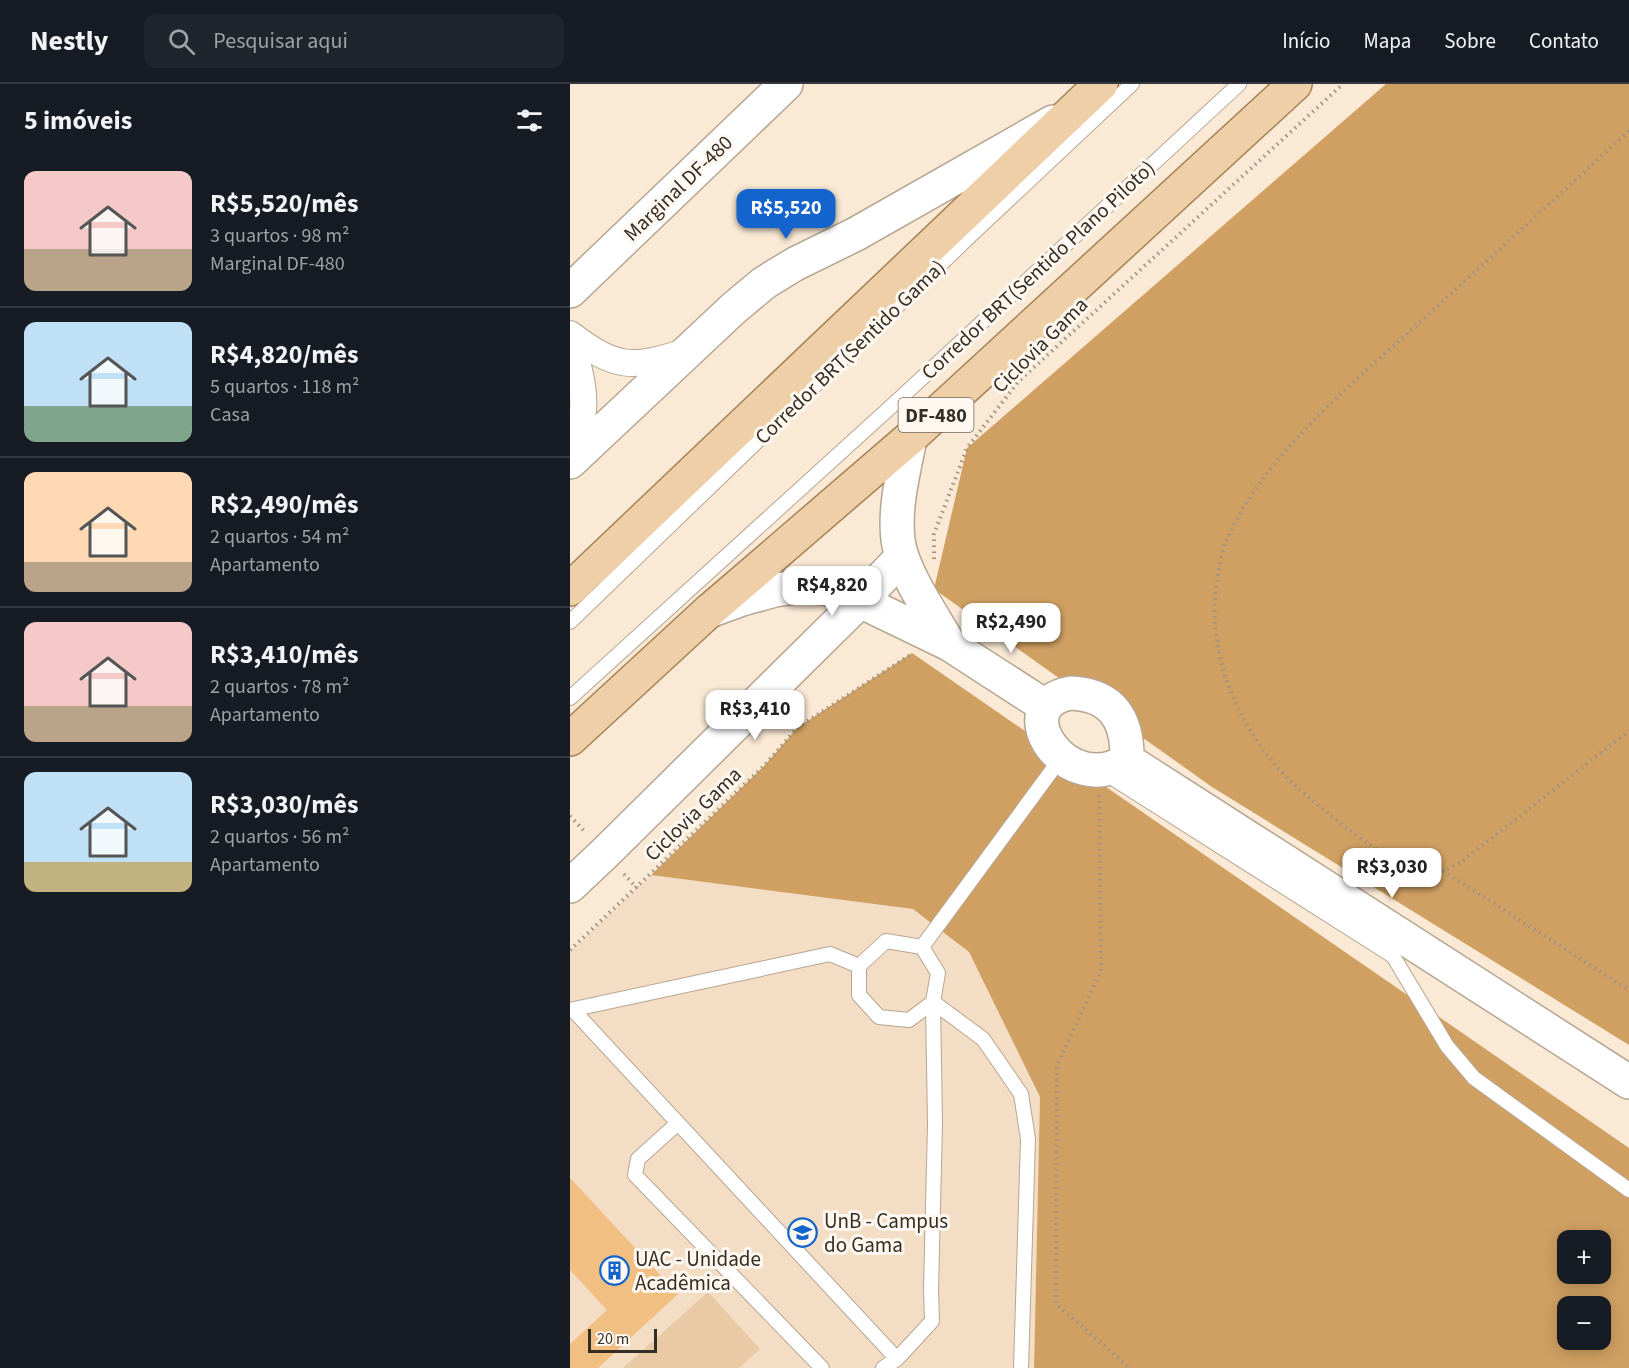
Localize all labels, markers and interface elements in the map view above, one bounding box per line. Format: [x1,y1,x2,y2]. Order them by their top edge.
search box [144,14,564,68]
text: Nestly [30,21,108,61]
icon: search [165,25,198,58]
text: Pesquisar aqui [213,25,348,57]
text: Início [1282,26,1330,56]
text: Mapa [1363,26,1411,56]
text: Sobre [1444,26,1496,56]
text: Contato [1529,26,1599,56]
text: 5 imóveis [24,102,132,139]
icon: filters [513,104,546,137]
street label: Marginal DF-480 [617,128,739,248]
street label: Corredor BRT(Sentido Plano Piloto) [914,153,1162,387]
text: R$5,520/mês [210,185,358,222]
pin: R$5,520 [731,189,841,240]
text: R$5,520 [750,194,822,222]
icon: home [72,195,144,267]
text: 3 quartos · 98 m² [210,222,349,250]
text: Marginal DF-480 [210,250,345,278]
street label: Corredor BRT(Sentido Gama) [748,253,952,451]
street label: Ciclovia Gama [985,290,1095,400]
text: R$4,820/mês [210,336,358,373]
icon: home [72,346,144,418]
text: 5 quartos · 118 m² [210,373,359,401]
road number: DF-480 [898,398,974,432]
text: Casa [210,401,250,429]
text: R$2,490/mês [210,486,358,523]
icon: home [72,496,144,568]
text: 2 quartos · 54 m² [210,523,349,551]
text: Apartamento [210,551,320,579]
pin: R$4,820 [777,566,887,617]
text: R$4,820 [796,571,868,599]
pin: R$2,490 [956,603,1066,654]
text: R$2,490 [975,608,1047,636]
text: R$3,410/mês [210,636,358,673]
icon: home [72,646,144,718]
text: 2 quartos · 78 m² [210,673,349,701]
pin: R$3,410 [700,690,810,741]
text: R$3,410 [719,695,791,723]
text: Apartamento [210,701,320,729]
street label: Ciclovia Gama [638,760,748,868]
text: R$3,030/mês [210,786,358,823]
icon: home [72,796,144,868]
text: 2 quartos · 56 m² [210,823,349,851]
pin: R$3,030 [1337,848,1447,899]
text: Apartamento [210,851,320,879]
text: R$3,030 [1356,853,1428,881]
place label: UnB - Campus do Gama [824,1206,948,1260]
school or university icon: UnB - Campus do Gama [787,1217,819,1249]
map controls [1557,1230,1611,1350]
button: + [1557,1230,1611,1284]
place label: UAC - Unidade Acadêmica [635,1244,761,1298]
building icon: UAC - Unidade Acadêmica [598,1255,630,1287]
button: − [1557,1296,1611,1350]
scale bar [588,1326,657,1354]
text: 20 m [597,1328,629,1350]

